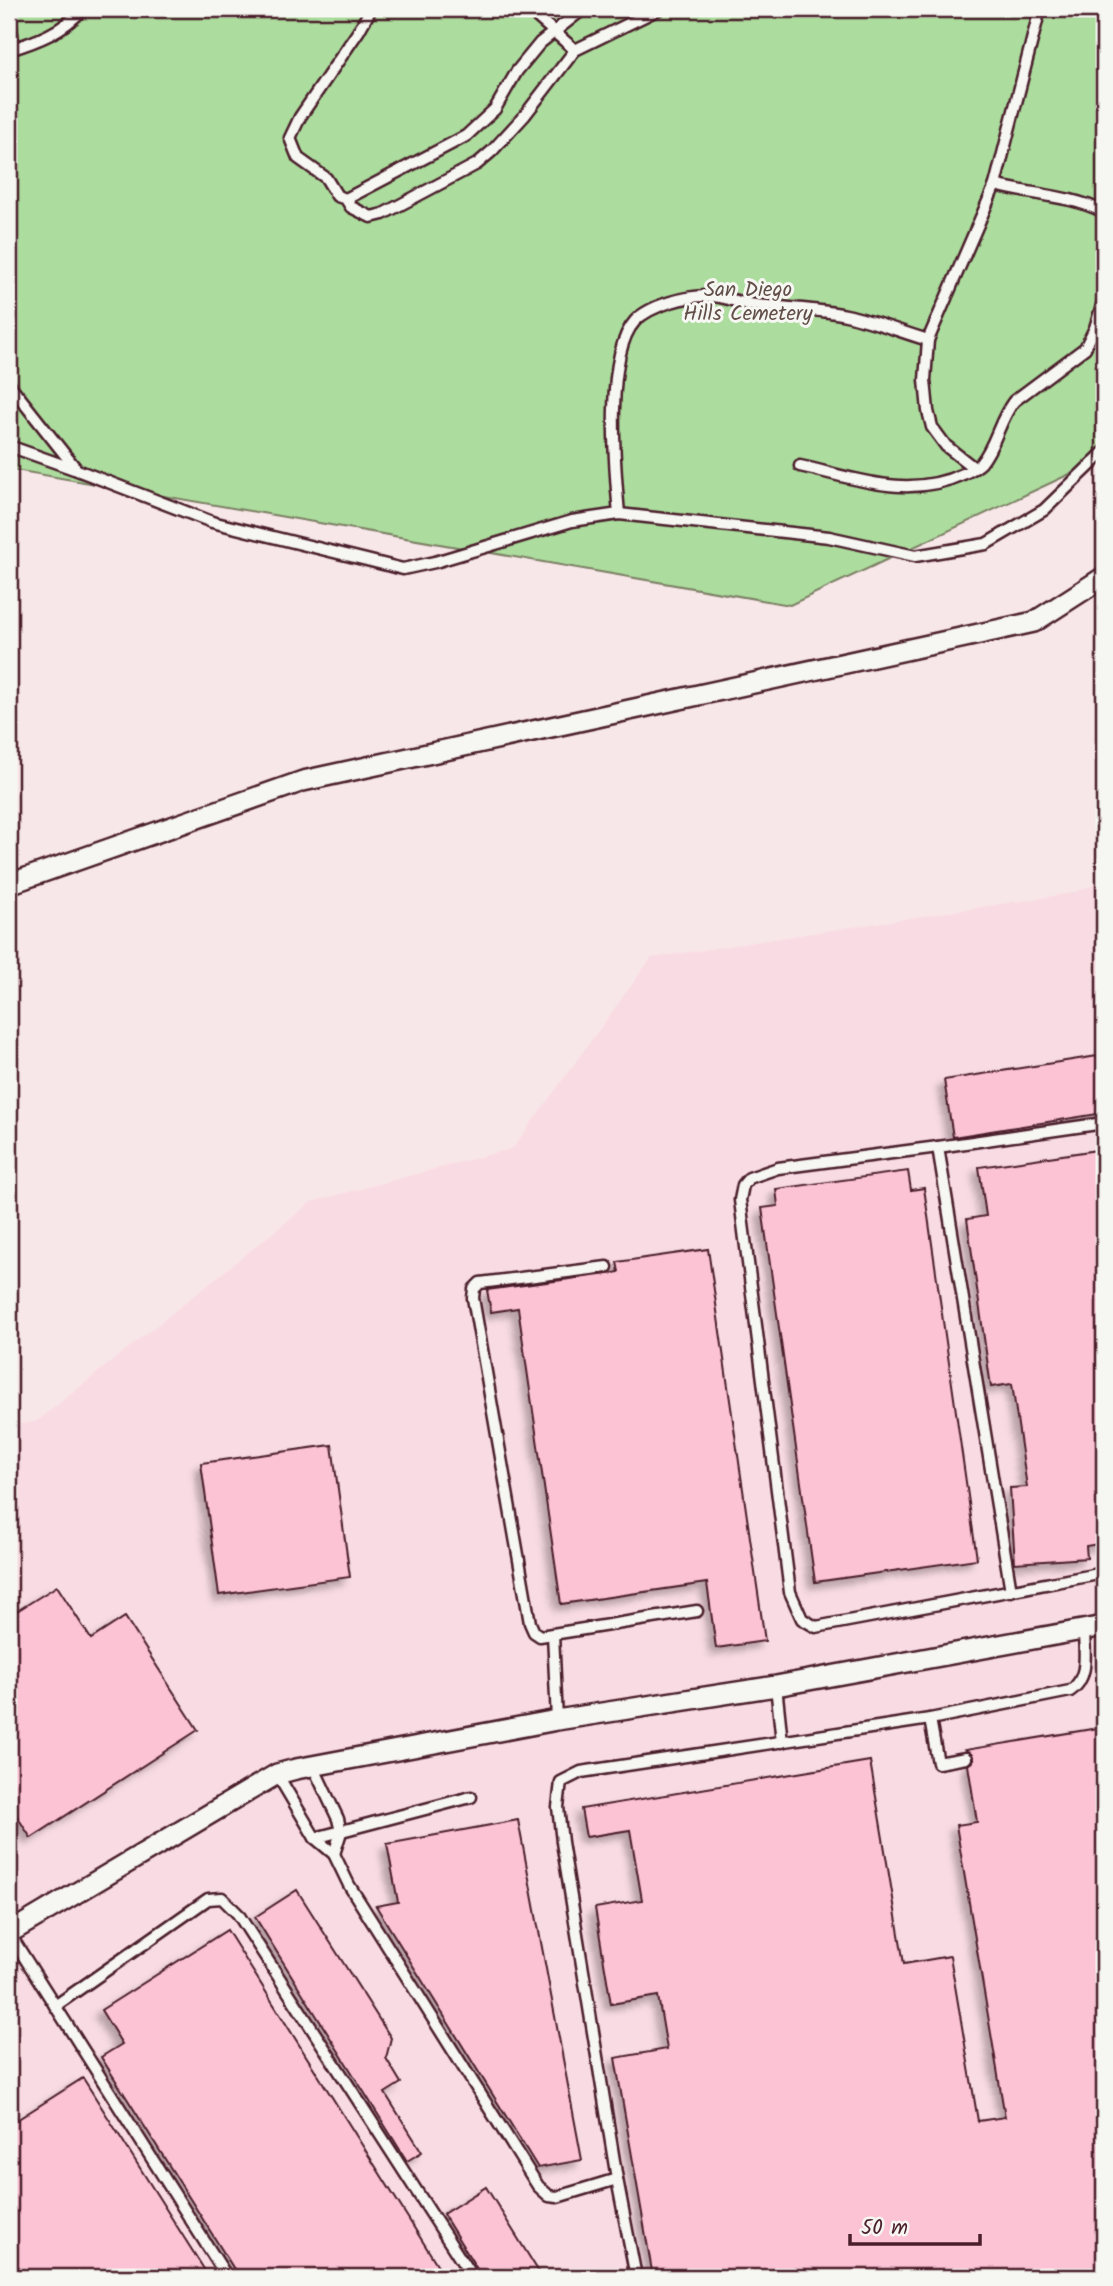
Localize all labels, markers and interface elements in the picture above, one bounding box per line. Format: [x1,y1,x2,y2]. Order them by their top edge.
park label: San Diego Hills Cemetery [683,274,813,331]
scale bar [850,2202,980,2246]
text: 50 m [861,2212,908,2245]

